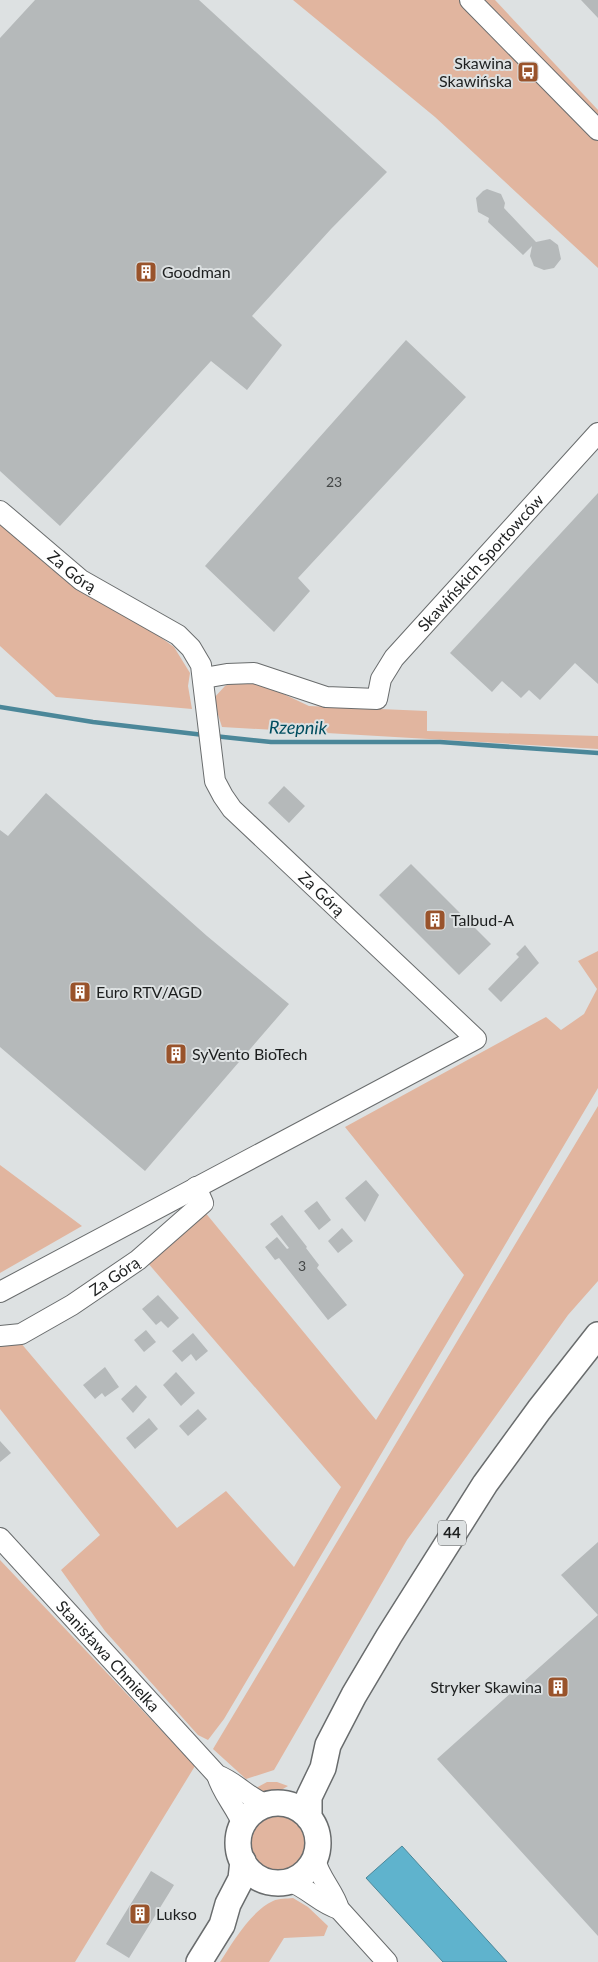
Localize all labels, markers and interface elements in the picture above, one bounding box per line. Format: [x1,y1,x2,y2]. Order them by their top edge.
place label: Skawina Skawińska [439,53,512,90]
bus stop icon: Skawina Skawińska [516,60,540,84]
building icon: Goodman [134,260,158,284]
place label: Goodman [162,262,231,281]
house number: 23 [326,473,342,490]
street label: Skawińskich Sportowców [413,490,547,635]
street label: Za Górą [44,546,100,596]
water label: Rzepnik [269,715,328,739]
street label: Za Górą [295,867,349,919]
building icon: Talbud-A [423,908,447,932]
place label: Talbud-A [451,910,514,929]
building icon: Euro RTV/AGD [68,980,92,1004]
place label: Euro RTV/AGD [96,982,202,1001]
building icon: SyVento BioTech [164,1042,188,1066]
place label: SyVento BioTech [192,1044,308,1063]
street label: Za Górą [86,1252,143,1299]
house number: 3 [298,1257,306,1274]
road number: 44 [438,1520,466,1546]
street label: Stanisława Chmielka [53,1596,164,1715]
building icon: Stryker Skawina [546,1675,570,1699]
place label: Stryker Skawina [430,1677,542,1696]
building icon: Lukso [128,1902,152,1926]
place label: Lukso [156,1904,197,1923]

